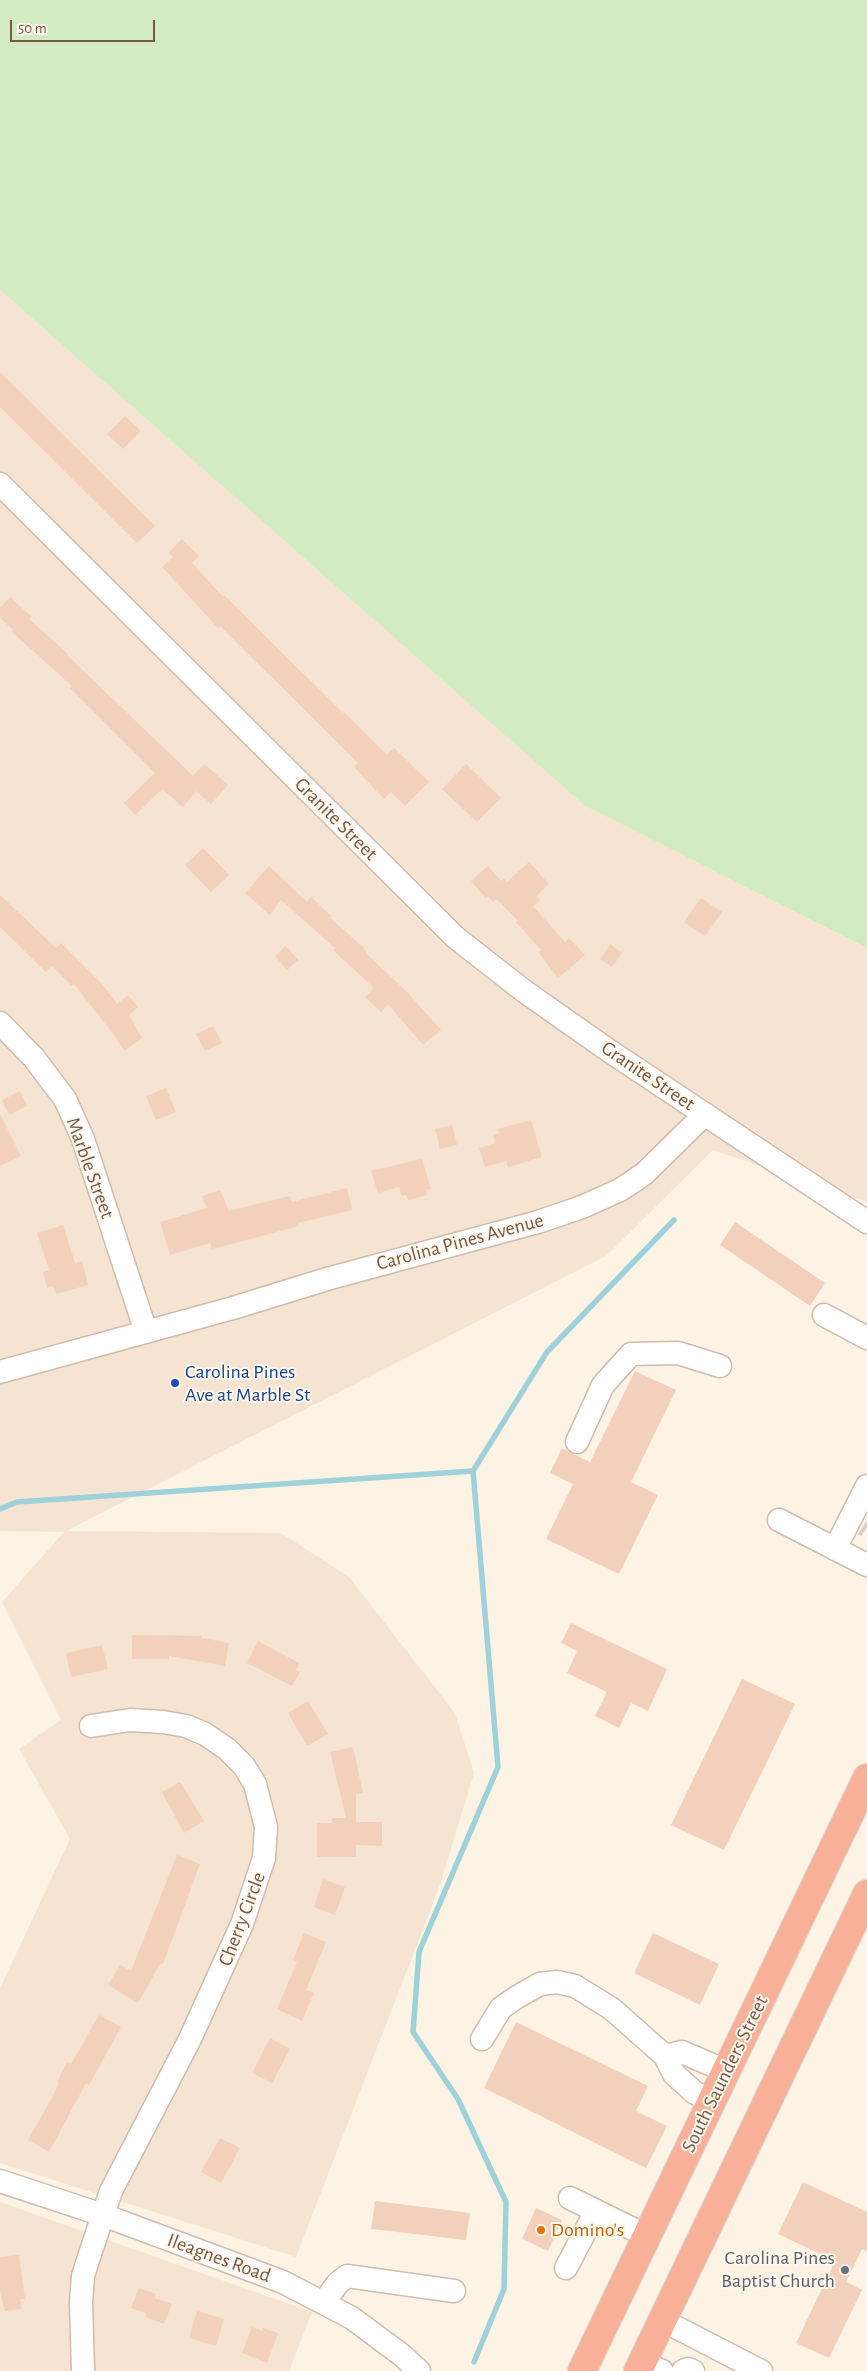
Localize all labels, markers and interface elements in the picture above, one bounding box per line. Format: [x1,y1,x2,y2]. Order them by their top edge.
scale bar [12,10,158,42]
text: 50 m [18,21,47,36]
street label: Granite Street [289,772,383,866]
street label: Granite Street [597,1036,699,1116]
street label: Marble Street [61,1114,119,1222]
street label: Carolina Pines Avenue [374,1208,546,1276]
place label: Carolina Pines Ave at Marble St [185,1360,310,1407]
marker: Carolina Pines Ave at Marble St [169,1377,181,1389]
street label: Cherry Circle [213,1869,271,1969]
street label: South Saunders Street [677,1992,773,2156]
place label: Domino's [551,2218,624,2242]
marker: Domino's [535,2224,547,2236]
street label: Ileagnes Road [164,2228,274,2288]
place label: Carolina Pines Baptist Church [721,2246,835,2293]
marker: Carolina Pines Baptist Church [839,2264,851,2276]

